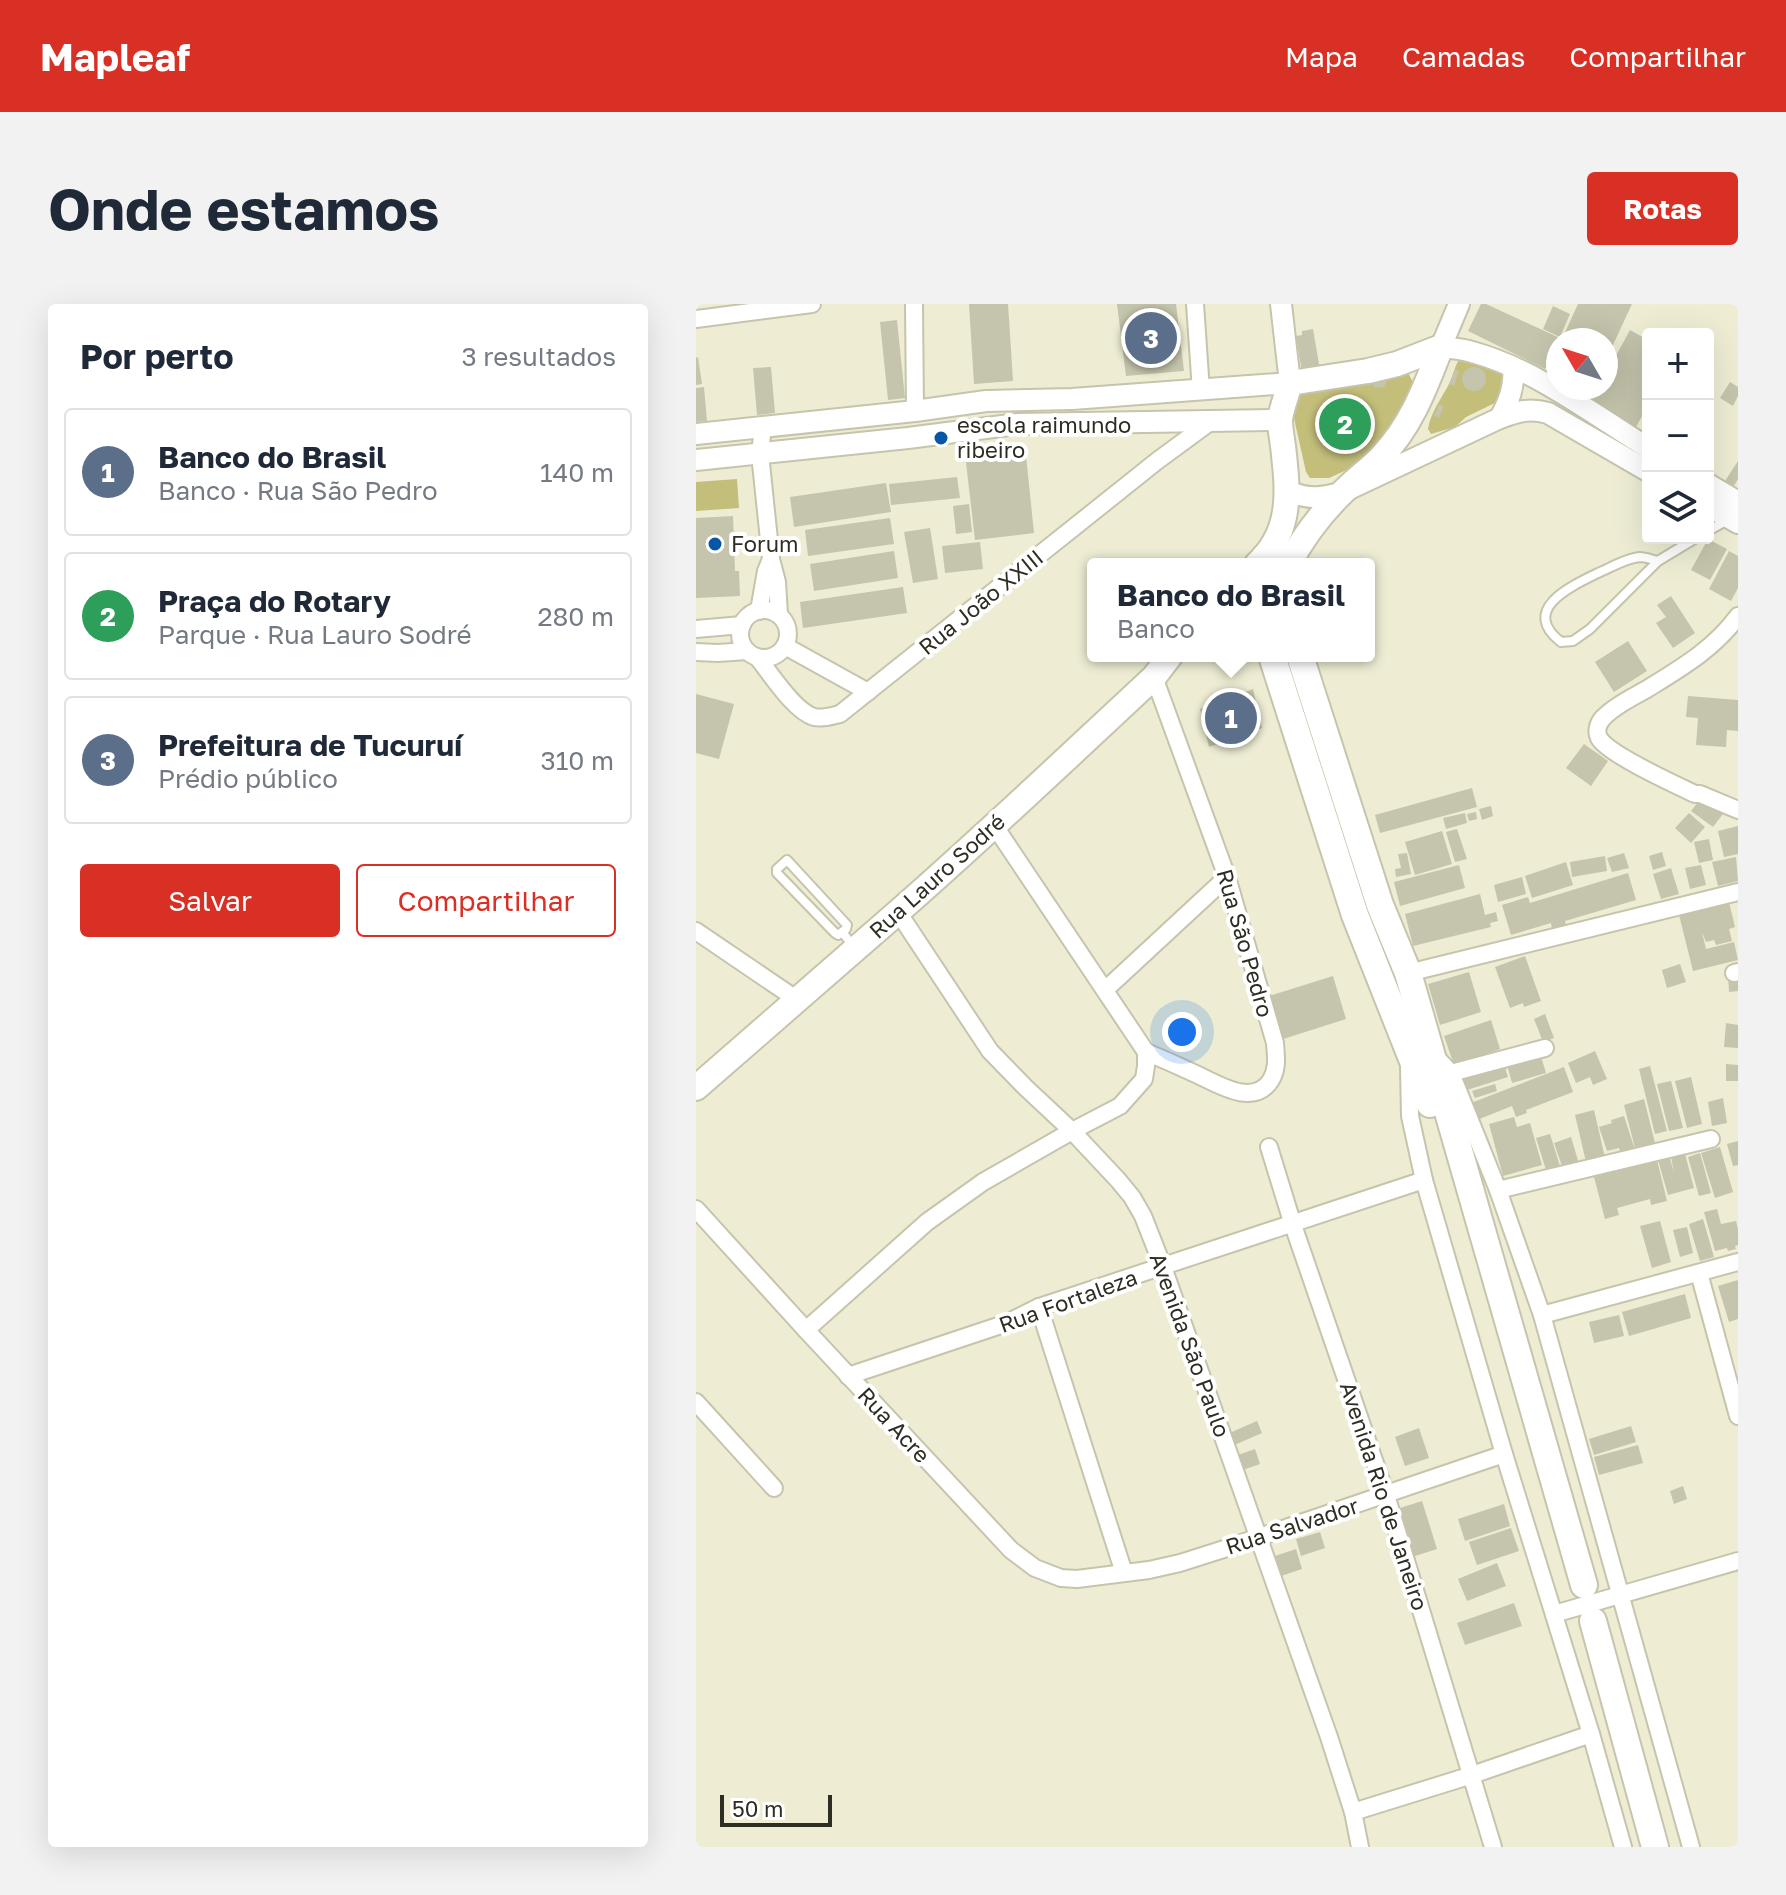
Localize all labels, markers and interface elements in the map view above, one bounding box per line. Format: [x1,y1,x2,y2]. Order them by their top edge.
text: Mapleaf [40,34,190,79]
text: Mapa [1285,40,1358,73]
text: Camadas [1402,40,1525,73]
text: Compartilhar [1569,40,1746,73]
button: Rotas [1587,172,1738,245]
text: Onde estamos [48,175,439,242]
pin: 3 [1125,308,1177,368]
north arrow [1546,328,1618,400]
map controls [1642,328,1714,544]
button: + [1642,328,1714,400]
text: Por perto [80,336,234,376]
text: 3 resultados [462,341,616,372]
pin: 2 [1319,394,1371,454]
button: − [1642,400,1714,472]
place label: escola raimundo ribeiro [957,411,1131,463]
marker: escola raimundo ribeiro [932,429,950,447]
text: Banco do Brasil [158,439,386,475]
text: 1 [101,457,115,488]
text: 140 m [540,457,614,488]
button: layers [1642,472,1714,544]
text: Banco · Rua São Pedro [158,475,438,506]
place label: Forum [731,530,798,557]
marker: Forum [706,535,724,553]
street label: Rua João XXIII [913,543,1048,660]
popup [1087,558,1375,662]
text: Banco do Brasil [1117,577,1345,613]
text: Praça do Rotary [158,583,391,619]
text: 2 [100,601,116,632]
text: 280 m [537,601,614,632]
text: Banco [1117,613,1195,644]
text: Parque · Rua Lauro Sodré [158,619,472,650]
pin: 1 [1205,688,1257,748]
text: Prefeitura de Tucuruí [158,727,462,763]
text: 3 [100,745,116,776]
text: 310 m [541,745,614,776]
text: Prédio público [158,763,338,794]
street label: Rua Lauro Sodré [863,808,1010,944]
button: Salvar [80,864,340,937]
button: Compartilhar [356,864,616,937]
street label: Rua São Pedro [1211,866,1280,1020]
your location [1162,1012,1202,1052]
street label: Avenida São Paulo [1145,1249,1236,1441]
street label: Rua Fortaleza [995,1263,1141,1338]
street label: Avenida Rio de Janeiro [1335,1378,1434,1614]
street label: Rua Acre [853,1381,936,1468]
street label: Rua Salvador [1222,1491,1362,1560]
scale bar [720,1791,832,1827]
text: 50 m [732,1795,783,1822]

